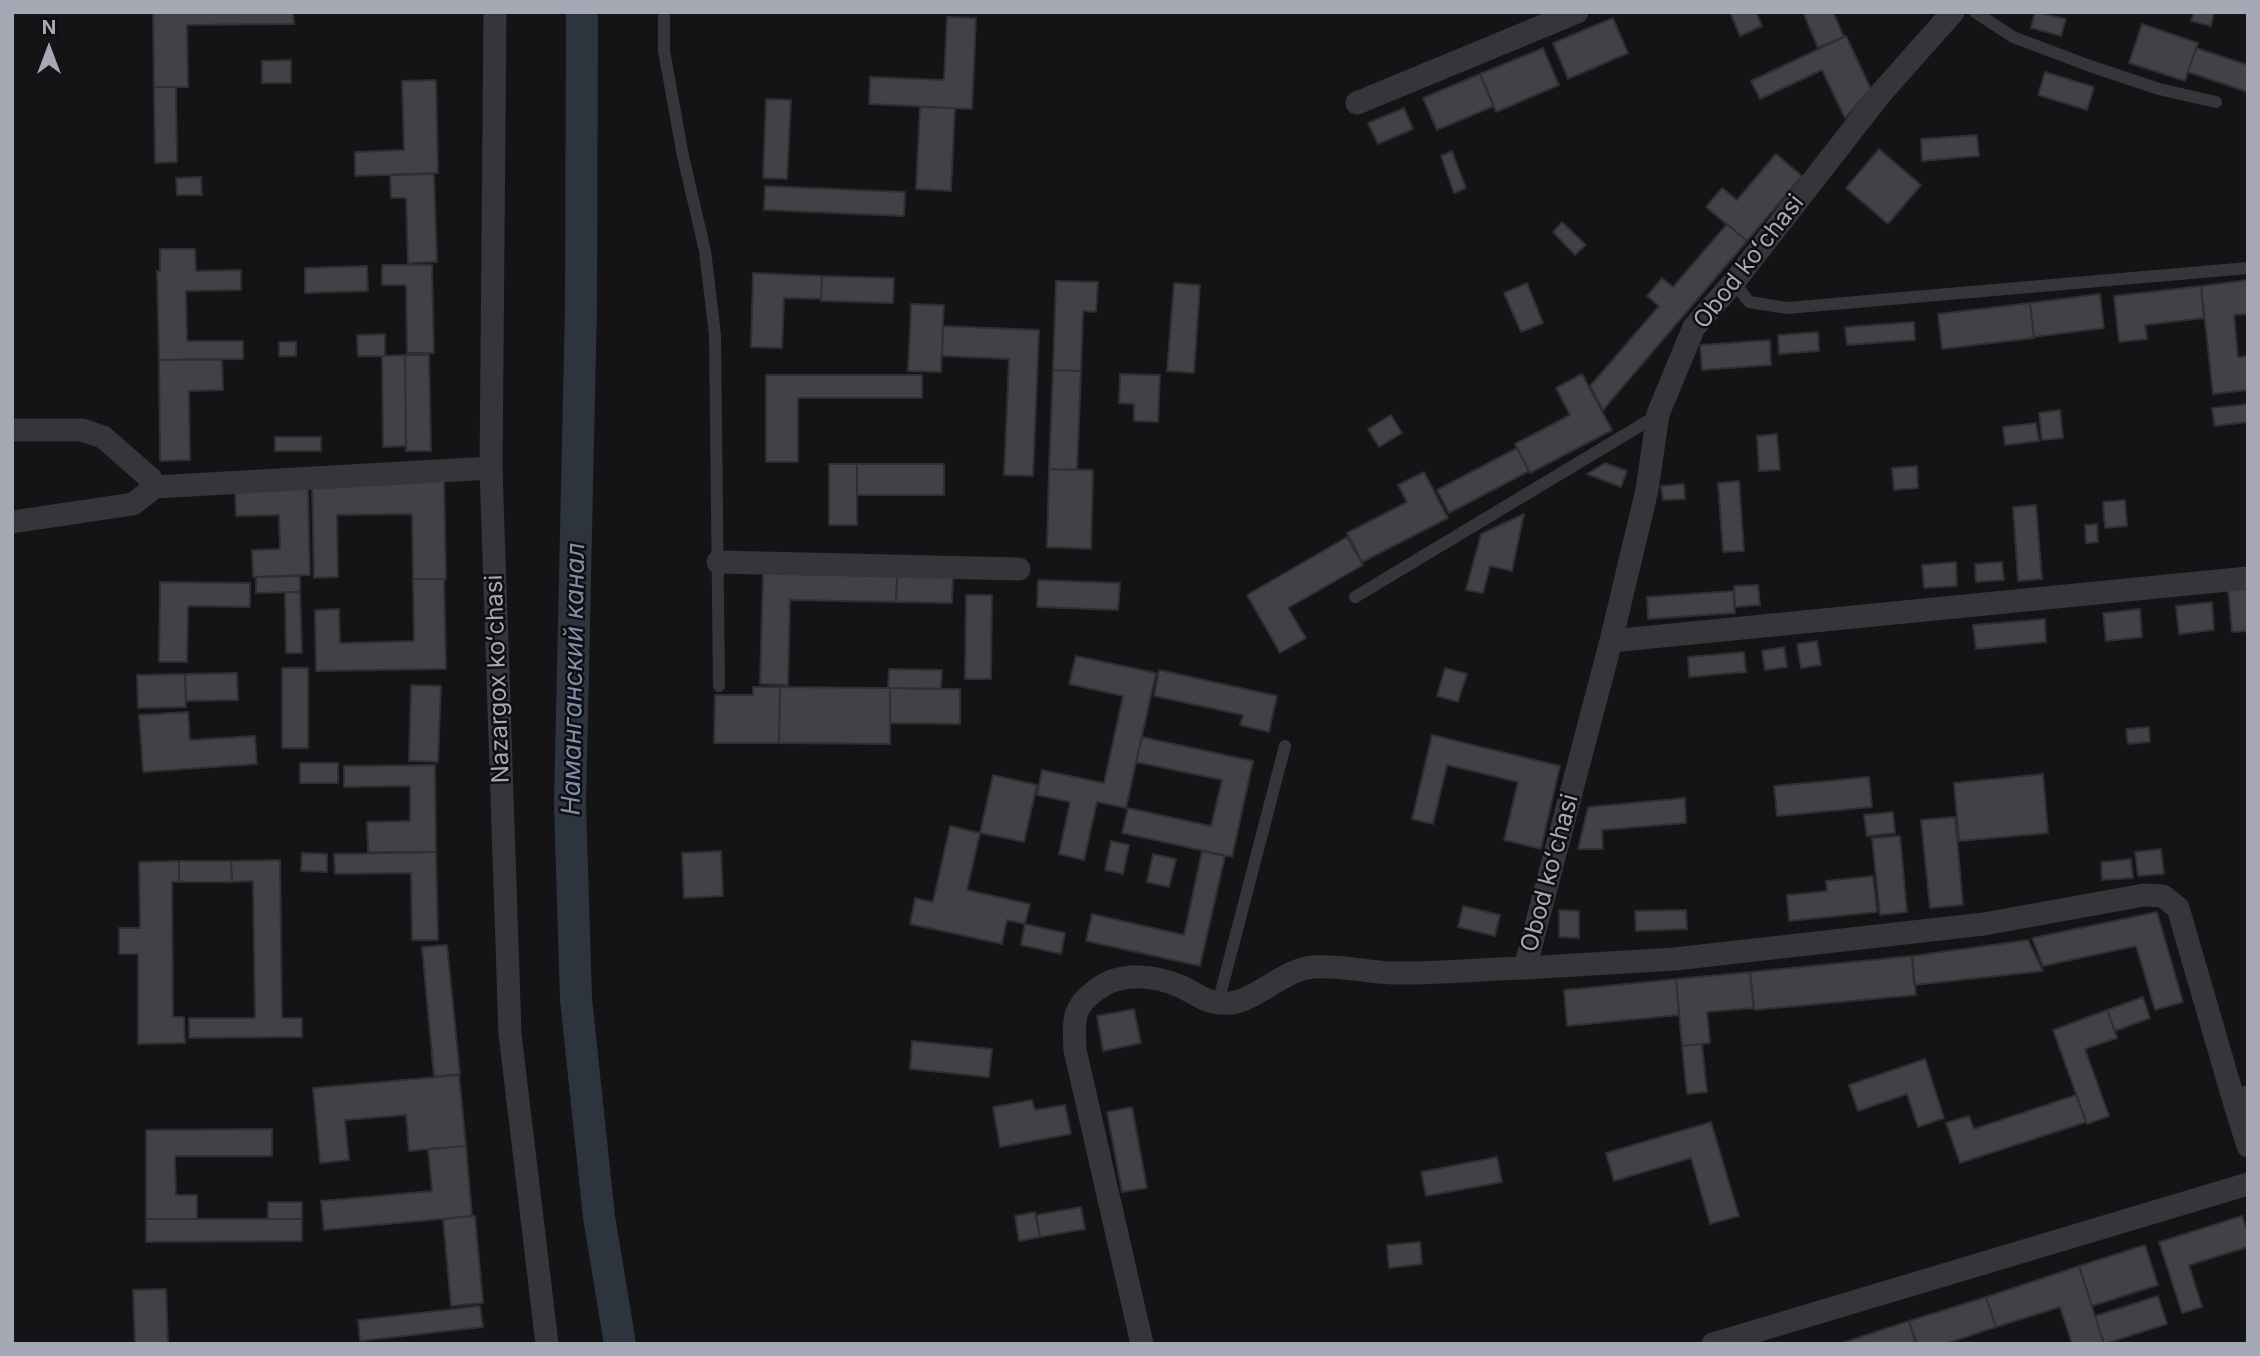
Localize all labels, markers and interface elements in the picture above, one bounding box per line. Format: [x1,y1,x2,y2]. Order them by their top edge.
north arrow [14,14,84,84]
text: N [42,16,56,39]
street label: Obod koʻchasi [1688,189,1810,335]
water label: Наманганский канал [556,542,592,816]
street label: Nazargox koʻchasi [480,574,516,784]
street label: Obod koʻchasi [1515,791,1585,955]

